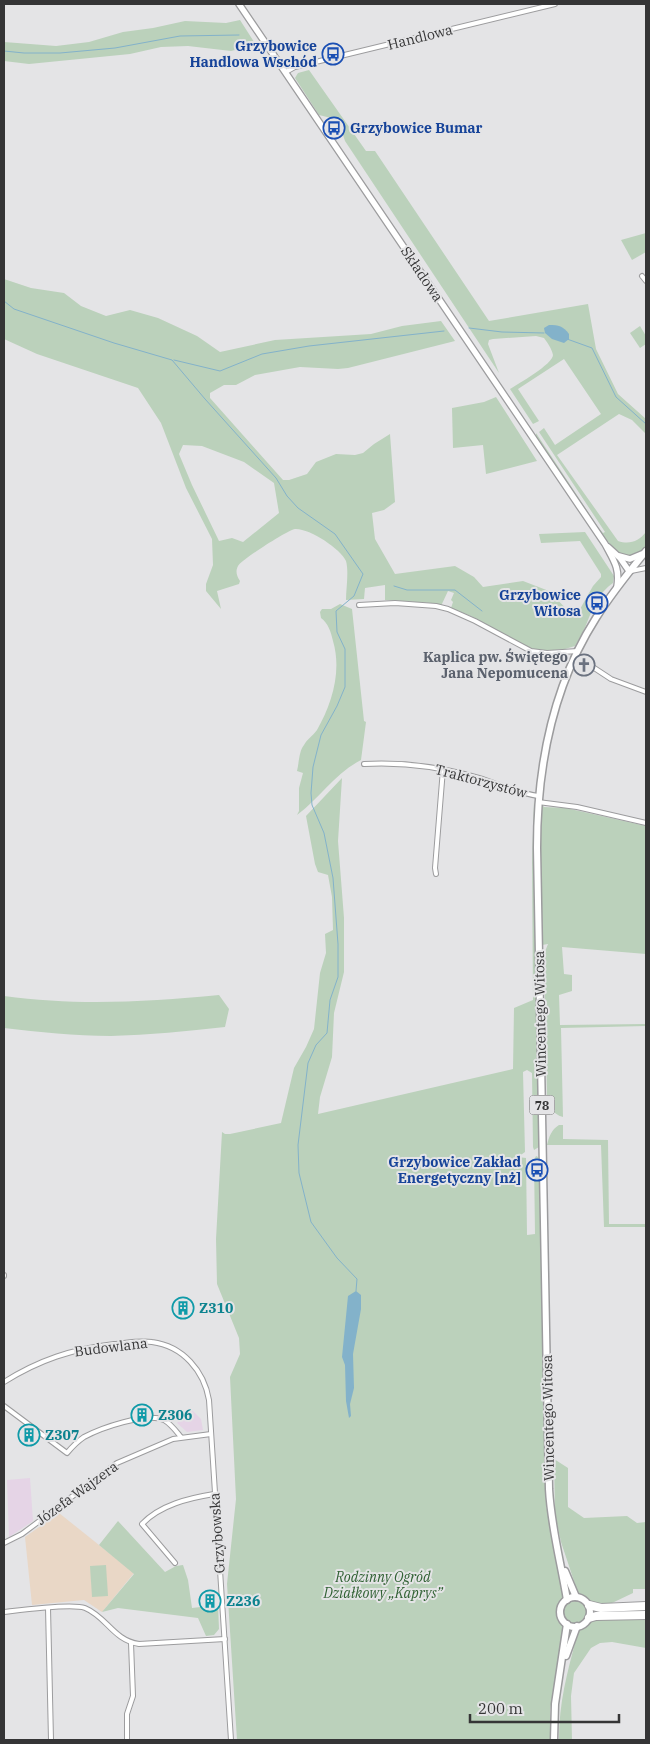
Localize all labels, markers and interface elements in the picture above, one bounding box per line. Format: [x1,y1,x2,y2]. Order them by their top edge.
street label: Handlowa [386,20,455,54]
place label: Grzybowice Handlowa Wschód [189,37,317,71]
bus stop icon: Grzybowice Handlowa Wschód [321,42,345,66]
bus stop icon: Grzybowice Bumar [322,116,346,140]
place label: Grzybowice Bumar [350,119,483,137]
street label: Składowa [397,243,447,305]
place label: Grzybowice Witosa [499,586,581,620]
bus stop icon: Grzybowice Witosa [585,591,609,615]
place label: Kaplica pw. Świętego Jana Nepomucena [423,648,568,682]
church icon: Kaplica pw. Świętego Jana Nepomucena [572,653,596,677]
street label: Traktorzystów [433,760,529,802]
street label: Wincentego Witosa [530,950,550,1077]
road number: 78 [530,1096,554,1114]
place label: Grzybowice Zakład Energetyczny [nż] [388,1153,521,1187]
bus stop icon: Grzybowice Zakład Energetyczny [nż] [525,1158,549,1182]
building icon: Z310 [171,1296,195,1320]
place label: Z310 [199,1299,233,1317]
street label: Budowlana [73,1334,149,1360]
street label: Wincentego Witosa [538,1354,558,1481]
building icon: Z306 [130,1403,154,1427]
place label: Z306 [158,1406,192,1424]
building icon: Z307 [17,1423,41,1447]
place label: Z307 [45,1426,79,1444]
street label: Józefa Wajzera [32,1457,122,1529]
street label: Grzybowska [205,1492,229,1574]
park label: Rodzinny Ogród Działkowy „Kaprys” [322,1568,443,1602]
building icon: Z236 [198,1589,222,1613]
place label: Z236 [226,1592,260,1610]
scale bar [470,1692,619,1724]
text: 200 m [478,1699,523,1718]

